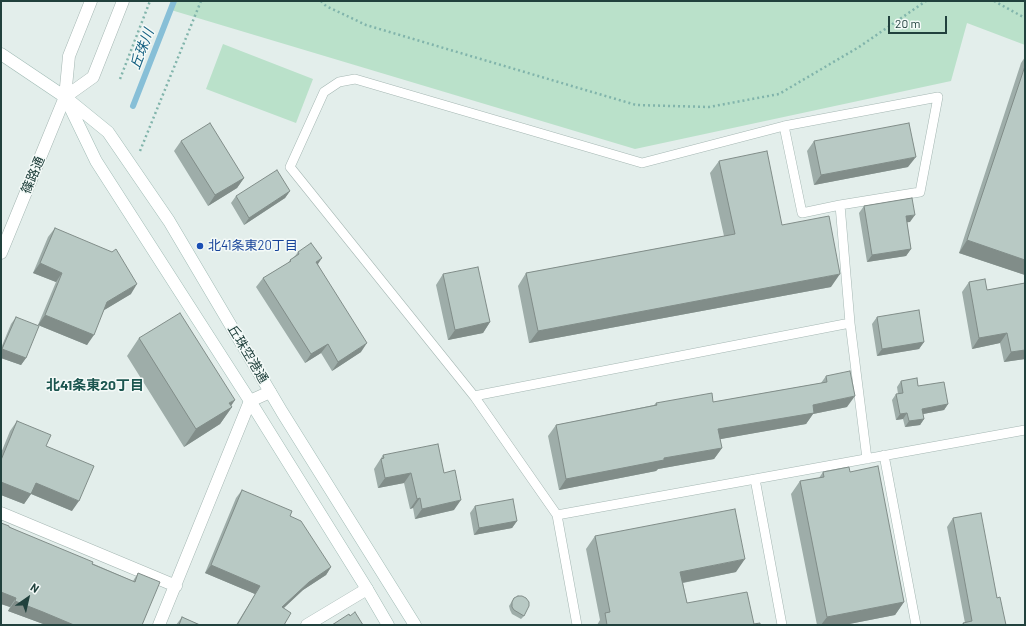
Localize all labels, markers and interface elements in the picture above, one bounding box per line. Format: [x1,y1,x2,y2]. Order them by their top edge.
scale bar [890,8,949,34]
text: 20 m [895,16,921,30]
water label: 丘珠川 [127,26,157,72]
street label: 篠路通 [18,154,48,196]
place label: 北41条東20丁目 [208,238,298,254]
marker: 北41条東20丁目 [195,241,205,251]
street label: 丘珠空港通 [225,322,271,386]
district label: 北41条東20丁目 [46,377,144,393]
north arrow [8,578,48,618]
text: N [28,580,42,595]

